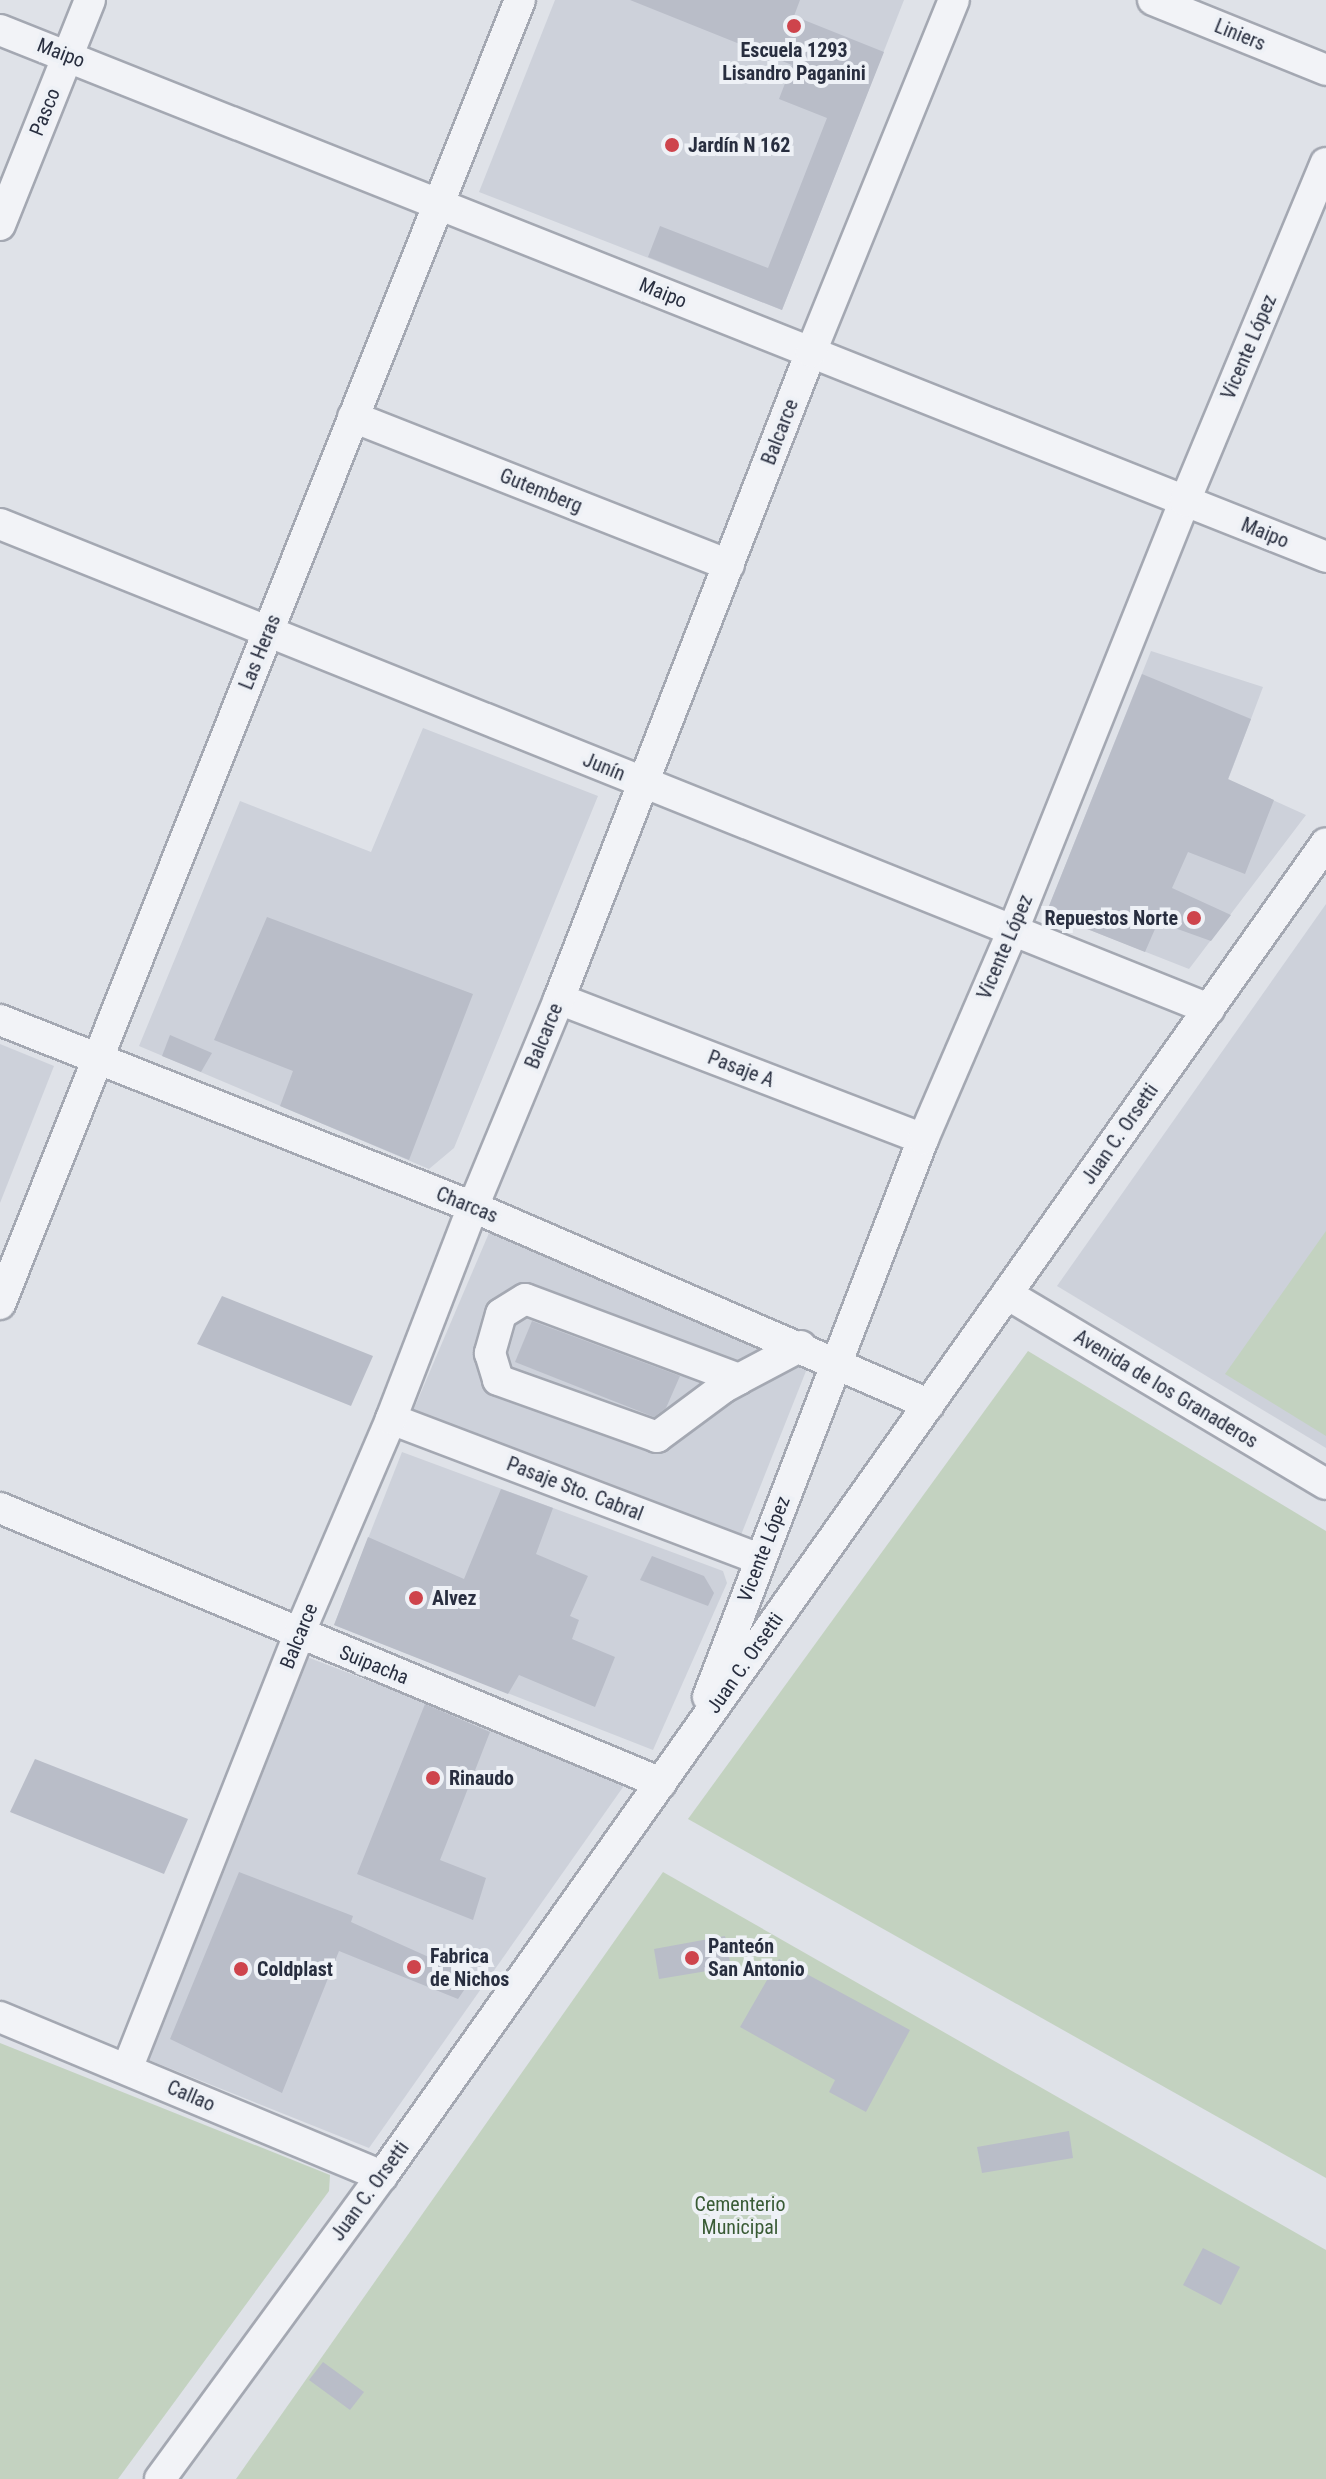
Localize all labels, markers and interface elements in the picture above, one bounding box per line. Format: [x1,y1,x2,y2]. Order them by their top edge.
street label: Liniers [1211,14,1269,56]
marker: Escuela 1293 Lisandro Paganini [785,17,803,35]
street label: Maipo [34,33,88,73]
place label: Escuela 1293 Lisandro Paganini [722,38,866,85]
street label: Pasco [25,85,65,139]
place label: Jardín N 162 [688,133,790,157]
marker: Jardín N 162 [663,136,681,154]
street label: Maipo [636,273,690,313]
street label: Vicente López [1216,291,1282,403]
street label: Balcarce [757,396,803,468]
street label: Gutemberg [496,464,586,518]
street label: Maipo [1238,513,1292,553]
street label: Las Heras [234,611,286,693]
street label: Junín [579,748,629,786]
street label: Vicente López [972,891,1038,1003]
place label: Repuestos Norte [1044,906,1178,930]
marker: Repuestos Norte [1185,909,1203,927]
street label: Balcarce [520,1000,568,1072]
street label: Pasaje A [704,1045,778,1093]
street label: Juan C. Orsetti [1076,1079,1164,1189]
street label: Charcas [433,1182,501,1228]
street label: Avenida de los Granaderos [1070,1325,1262,1453]
street label: Pasaje Sto. Cabral [503,1452,647,1526]
street label: Vicente López [733,1493,795,1605]
place label: Alvez [432,1586,476,1610]
marker: Alvez [407,1589,425,1607]
street label: Balcarce [275,1600,323,1672]
street label: Juan C. Orsetti [701,1608,789,1718]
street label: Suipacha [336,1640,412,1690]
place label: Rinaudo [449,1766,514,1790]
marker: Rinaudo [424,1769,442,1787]
place label: Panteón San Antonio [708,1934,805,1981]
place label: Fabrica de Nichos [430,1944,509,1991]
marker: Panteón San Antonio [683,1949,701,1967]
place label: Coldplast [257,1957,333,1981]
marker: Fabrica de Nichos [405,1958,423,1976]
marker: Coldplast [232,1960,250,1978]
street label: Callao [163,2075,219,2117]
street label: Juan C. Orsetti [326,2136,414,2246]
park label: Cementerio Municipal [695,2193,785,2240]

